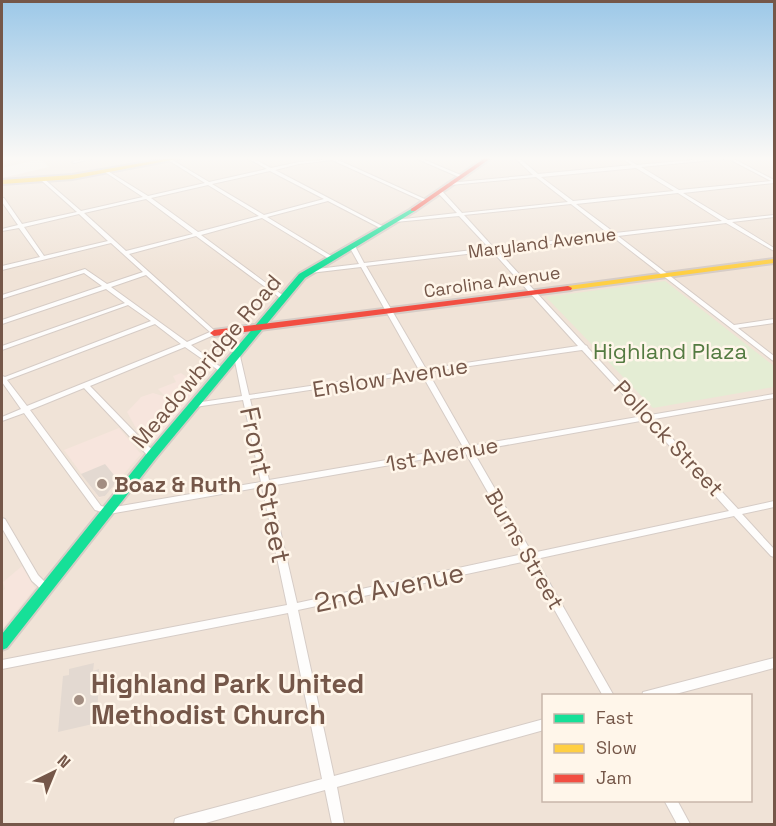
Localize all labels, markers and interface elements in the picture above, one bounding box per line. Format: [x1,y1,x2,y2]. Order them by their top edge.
street label: Maryland Avenue [467,222,617,263]
street label: Carolina Avenue [422,261,562,302]
street label: Meadowbridge Road [125,268,287,454]
park label: Highland Plaza [593,337,747,365]
street label: Enslow Avenue [310,351,470,403]
street label: Pollock Street [608,374,730,502]
street label: Front Street [232,403,299,566]
street label: 1st Avenue [384,430,500,478]
place label: Boaz & Ruth [114,470,241,498]
marker: Boaz & Ruth [95,477,109,491]
street label: Burns Street [479,484,571,614]
street label: 2nd Avenue [311,555,467,620]
place label: Highland Park United Methodist Church [91,666,364,732]
marker: Highland Park United Methodist Church [72,693,86,707]
legend [542,694,752,802]
text: Fast [596,706,633,729]
text: Slow [596,736,637,759]
north arrow [24,742,84,802]
text: N [53,750,75,773]
text: Jam [596,766,632,789]

